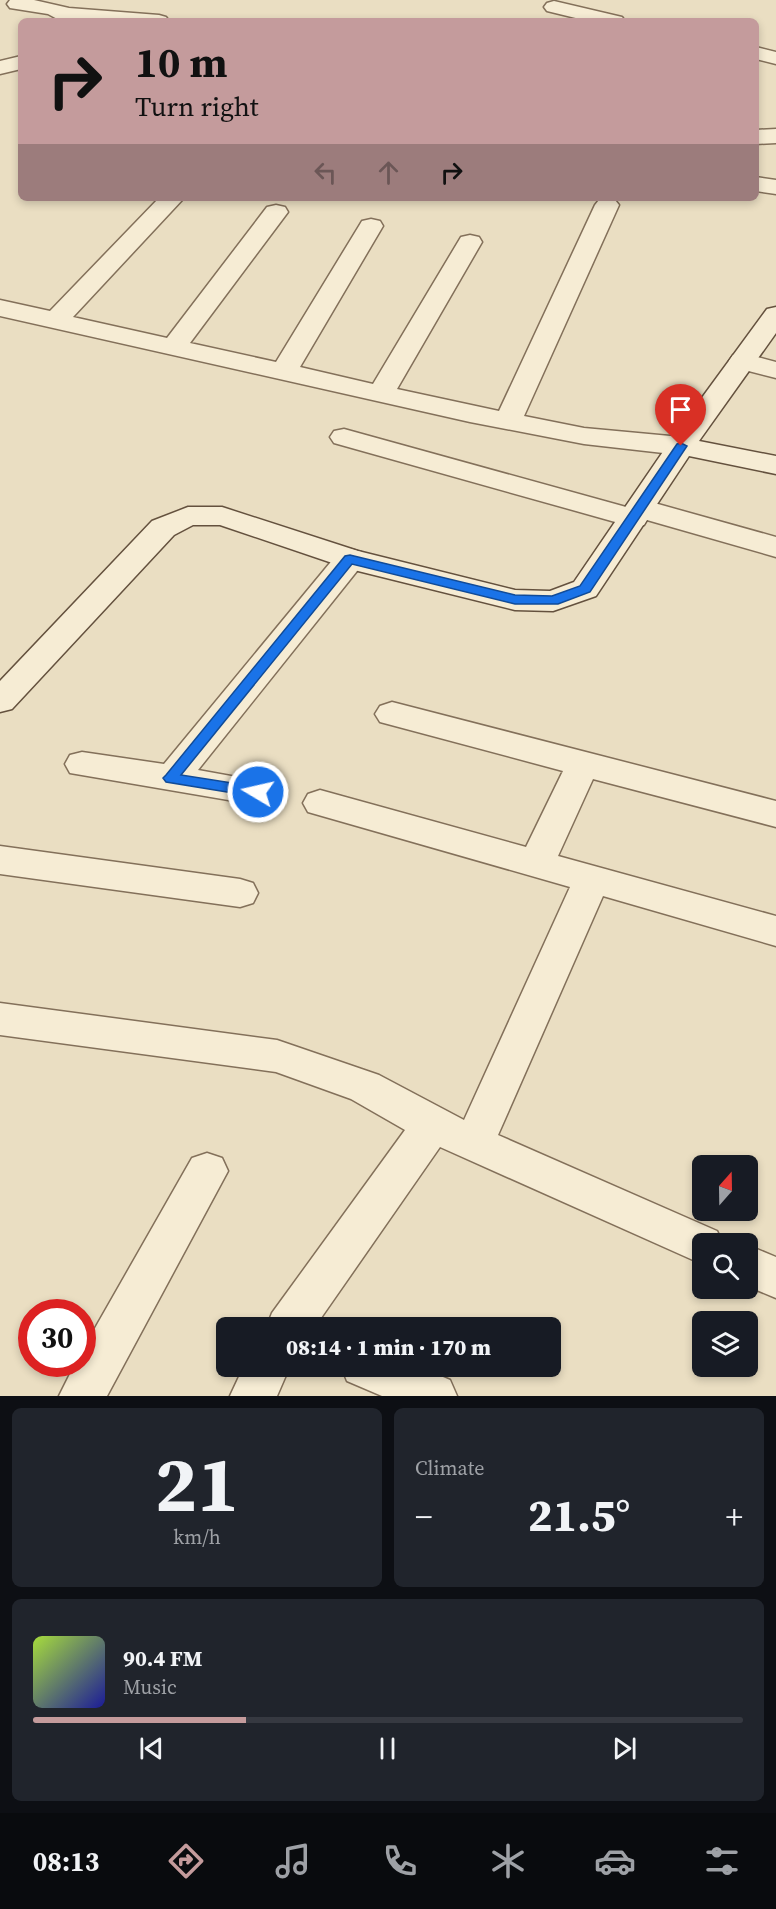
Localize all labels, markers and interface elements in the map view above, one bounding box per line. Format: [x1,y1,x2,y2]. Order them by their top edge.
text: 10 m [135,33,228,91]
icon: right [36,42,114,120]
text: Turn right [135,88,259,125]
icon: left [309,156,342,189]
icon: ahead [372,156,405,189]
icon: right [435,156,468,189]
pin [655,384,706,446]
icon: arrive [664,393,697,426]
position arrow [226,760,290,824]
north arrow [692,1155,758,1221]
map controls [692,1155,758,1377]
button: search [692,1233,758,1299]
speed limit sign: 30 [18,1299,96,1377]
button: layers [692,1311,758,1377]
text: 08:14 · 1 min · 170 m [286,1332,491,1362]
text: 21 [155,1430,239,1537]
text: Climate [415,1454,484,1482]
text: 21.5° [528,1484,630,1546]
text: − [415,1494,433,1539]
text: + [726,1494,743,1539]
text: km/h [173,1523,221,1551]
text: 90.4 FM [123,1643,202,1673]
text: Music [123,1673,177,1701]
icon: previous [135,1732,168,1765]
icon: pause [371,1732,404,1765]
icon: next [608,1732,641,1765]
icon: directions [165,1840,207,1882]
icon: music [272,1840,314,1882]
icon: phone [379,1840,421,1882]
icon: climate [487,1840,529,1882]
icon: car [594,1840,636,1882]
icon: filters [701,1840,743,1882]
text: 08:13 [33,1843,99,1880]

